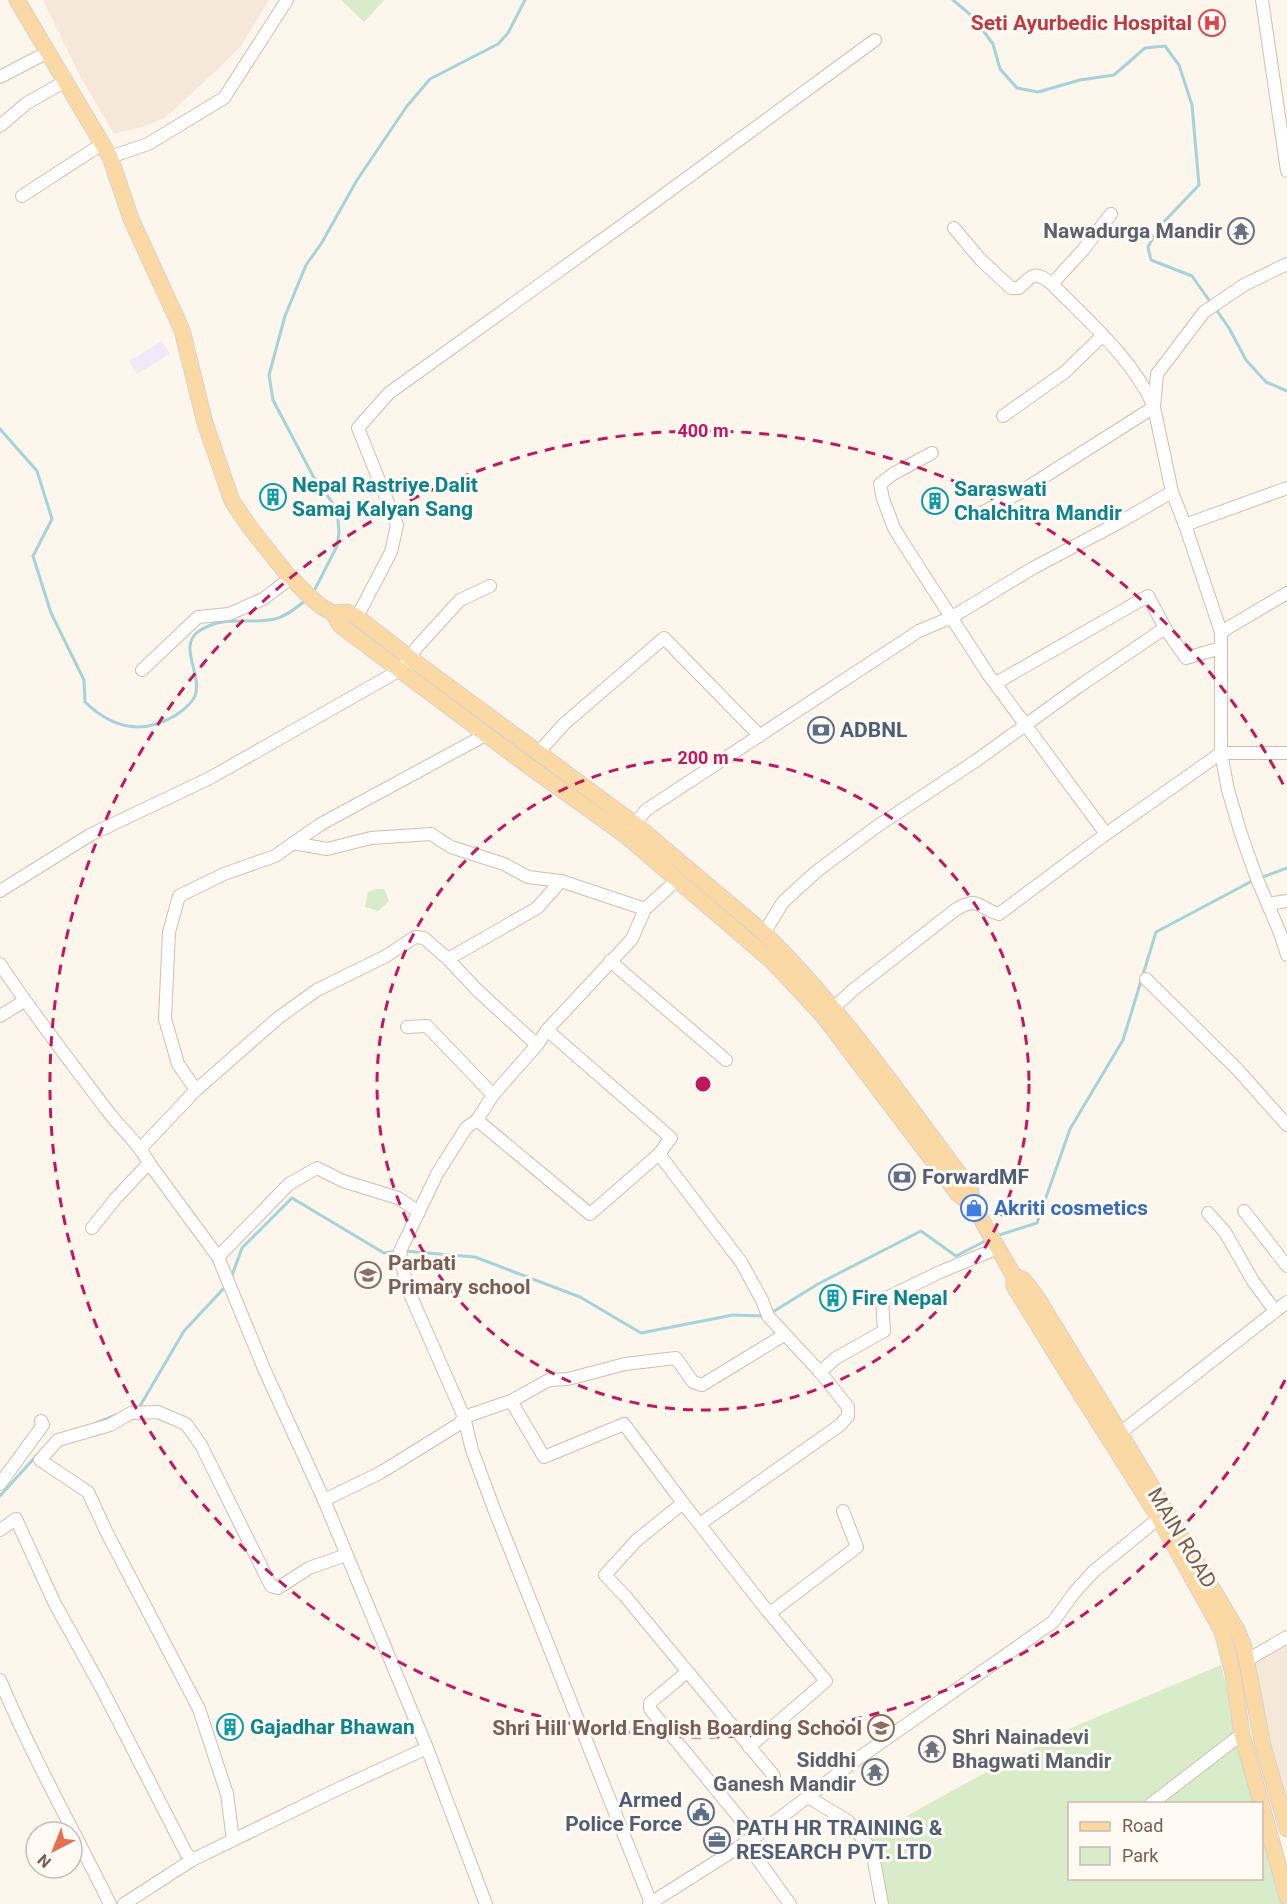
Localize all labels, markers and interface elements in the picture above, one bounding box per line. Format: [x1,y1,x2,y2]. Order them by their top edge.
hospital icon: Seti Ayurbedic Hospital [1197,8,1227,38]
place label: Seti Ayurbedic Hospital [971,11,1192,35]
temple icon: Nawadurga Mandir [1226,216,1256,246]
place label: Nawadurga Mandir [1043,219,1222,243]
text: 400 m [677,420,729,441]
place label: Nepal Rastriye Dalit Samaj Kalyan Sang [292,473,478,521]
place label: Saraswati Chalchitra Mandir [954,477,1122,525]
building icon: Nepal Rastriye Dalit Samaj Kalyan Sang [258,482,288,512]
building icon: Saraswati Chalchitra Mandir [920,486,950,516]
bank icon: ADBNL [806,715,836,745]
place label: ADBNL [840,718,907,742]
text: 200 m [677,747,729,768]
centre of rings [693,1074,713,1094]
bank icon: ForwardMF [887,1162,917,1192]
place label: ForwardMF [922,1165,1029,1189]
shop icon: Akriti cosmetics [959,1193,989,1223]
place label: Akriti cosmetics [994,1196,1148,1220]
place label: Parbati Primary school [388,1251,531,1299]
school or university icon: Parbati Primary school [353,1260,383,1290]
building icon: Fire Nepal [818,1283,848,1313]
place label: Fire Nepal [852,1286,948,1310]
street label: MAIN ROAD [1143,1483,1221,1593]
building icon: Gajadhar Bhawan [215,1712,245,1742]
school or university icon: Shri Hill World English Boarding School [866,1713,896,1743]
place label: Gajadhar Bhawan [250,1715,415,1739]
place label: Shri Hill World English Boarding School [492,1716,862,1740]
place label: Shri Nainadevi Bhagwati Mandir [952,1725,1112,1773]
temple icon: Shri Nainadevi Bhagwati Mandir [917,1734,947,1764]
place label: Siddhi Ganesh Mandir [713,1748,856,1796]
temple icon: Siddhi Ganesh Mandir [860,1757,890,1787]
place label: Armed Police Force [565,1788,682,1836]
public building icon: Armed Police Force [686,1797,716,1827]
legend [1068,1802,1263,1880]
text: Road [1122,1815,1163,1836]
place label: PATH HR TRAINING & RESEARCH PVT. LTD [736,1816,943,1864]
north arrow [24,1820,84,1880]
office icon: PATH HR TRAINING & RESEARCH PVT. LTD [702,1825,732,1855]
text: Park [1122,1845,1159,1866]
text: N [34,1850,55,1872]

